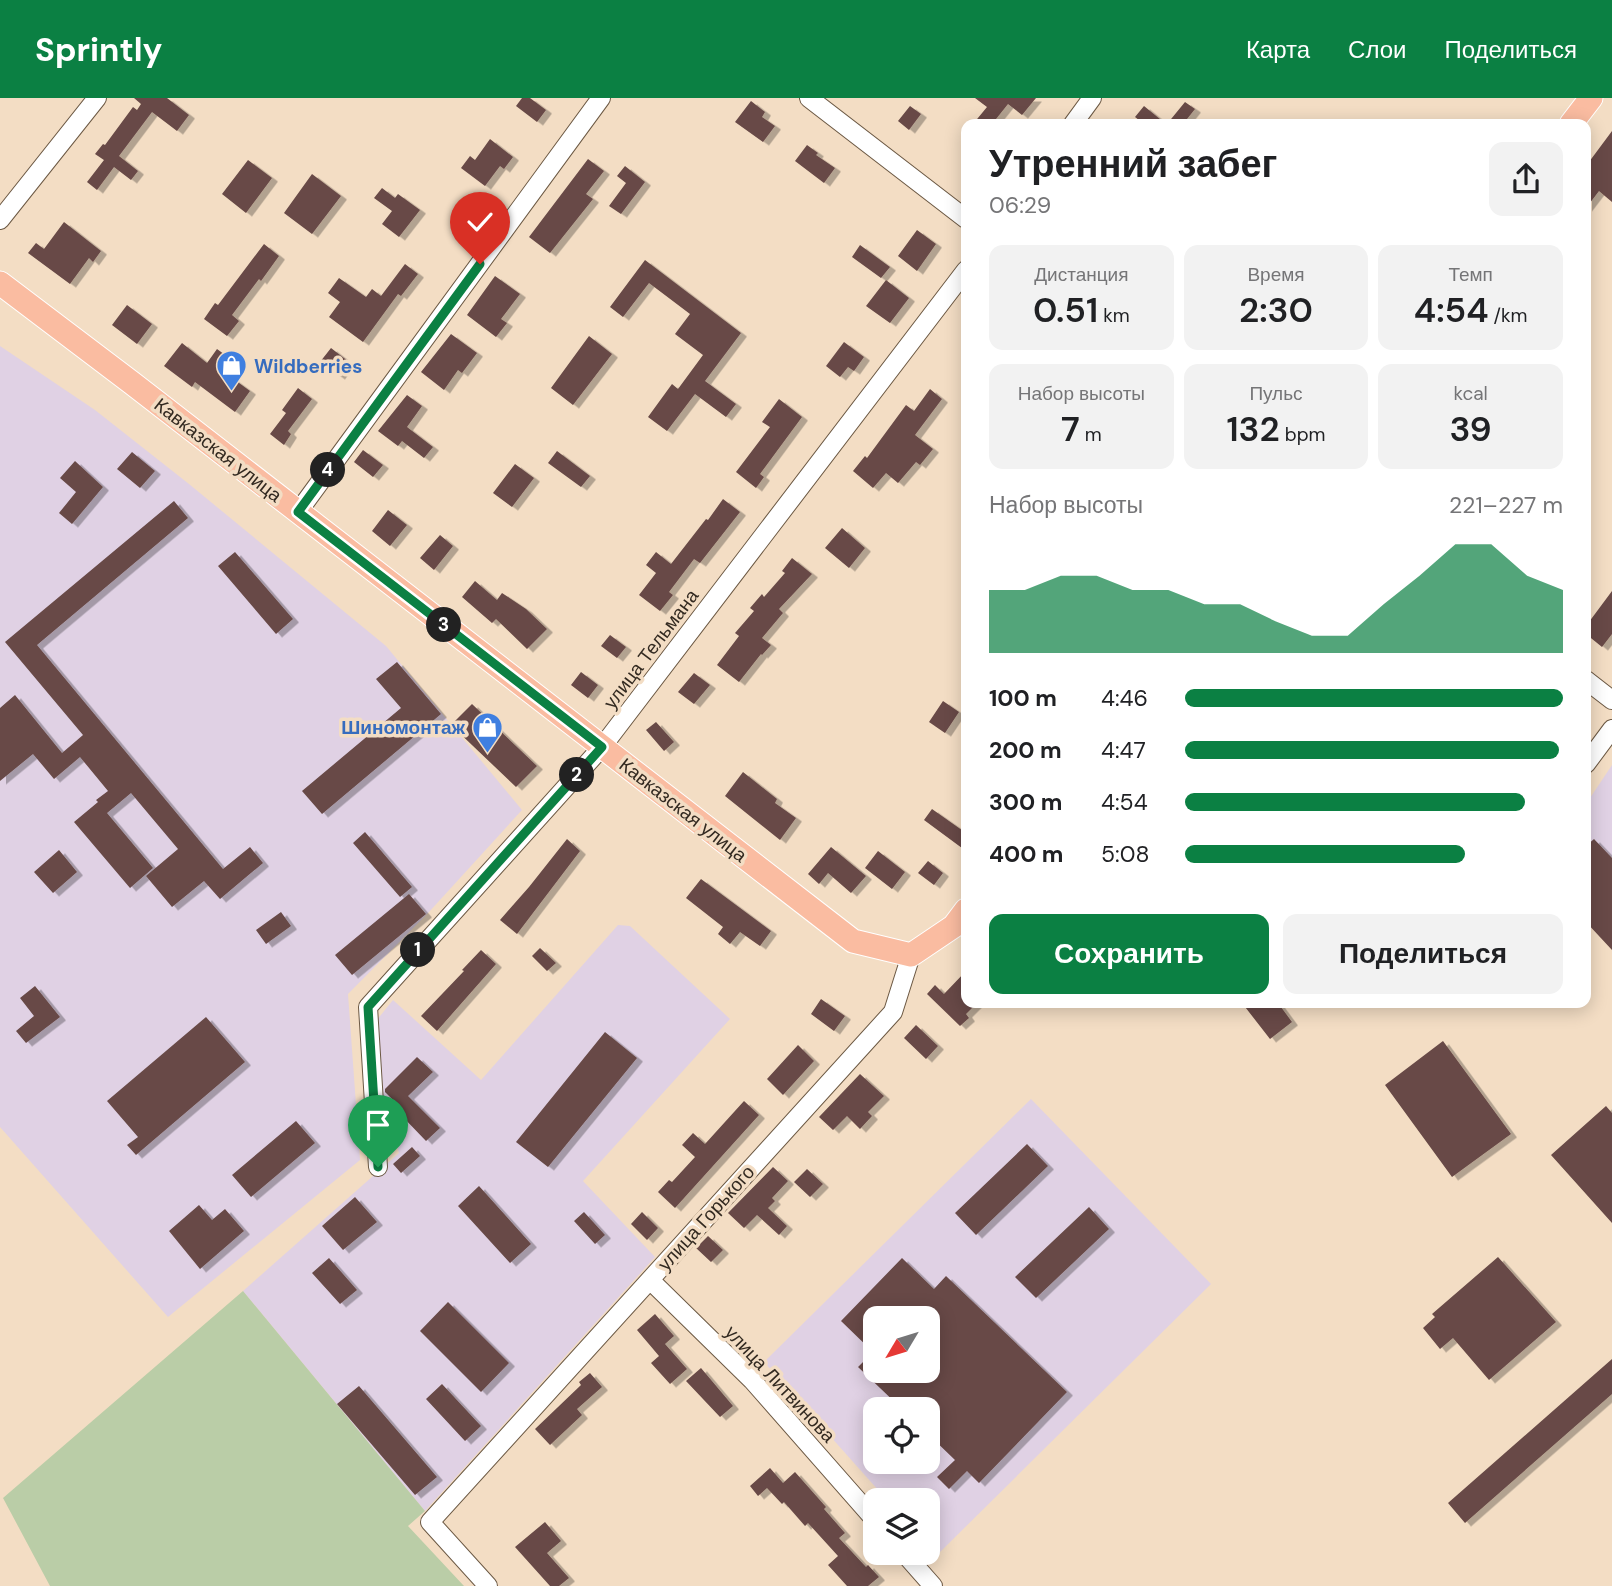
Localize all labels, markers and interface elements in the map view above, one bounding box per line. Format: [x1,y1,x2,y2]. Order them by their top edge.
text: Sprintly [35,28,162,71]
text: Карта [1246,34,1310,65]
text: Слои [1348,34,1406,65]
text: Поделиться [1444,34,1577,65]
text: Утренний забег [989,139,1277,189]
button: share [1489,142,1563,216]
text: 06:29 [989,190,1051,220]
pin [450,192,510,264]
icon: check [461,203,499,241]
text: Дистанция [1034,262,1128,287]
text: Время [1247,262,1305,287]
text: Темп [1448,262,1493,287]
text: 0.51 [1033,287,1098,333]
text: 2:30 [1239,287,1313,333]
text: 4:54 [1414,287,1488,333]
text: km [1098,303,1130,328]
text: /km [1488,303,1528,328]
shop icon: Wildberries [214,349,248,393]
place label: Wildberries [254,354,362,379]
text: Набор высоты [1018,381,1145,406]
text: Пульс [1249,381,1303,406]
text: kcal [1453,381,1488,406]
street label: Кавказская улица [149,392,287,508]
text: 7 [1061,406,1080,452]
text: 132 [1226,406,1280,452]
text: 39 [1450,406,1492,452]
text: m [1080,422,1102,447]
text: bpm [1280,422,1326,447]
pin: 4 [310,452,346,488]
text: 4 [321,457,334,482]
text: Набор высоты [989,490,1143,520]
text: 221–227 m [1449,490,1563,520]
street label: улица Тельмана [598,584,704,714]
pin: 3 [426,608,462,642]
text: 3 [438,612,449,637]
text: 100 m [989,683,1057,713]
text: 4:46 [1101,683,1148,713]
shop icon: Шиномонтаж [471,710,505,754]
place label: Шиномонтаж [341,715,466,740]
text: 200 m [989,735,1062,765]
text: 4:47 [1101,735,1146,765]
street label: Кавказская улица [614,752,752,868]
pin: 2 [560,758,594,792]
text: 2 [571,762,582,787]
text: 300 m [989,787,1062,817]
text: 4:54 [1101,787,1148,817]
text: 400 m [989,839,1063,869]
text: 5:08 [1101,839,1149,869]
button: Сохранить [989,914,1269,994]
button: Поделиться [1283,914,1563,994]
pin: 1 [400,932,436,968]
text: 1 [414,937,421,962]
pin [348,1095,408,1167]
icon: arrive [359,1106,397,1144]
street label: улица Горького [652,1160,760,1276]
north arrow [863,1306,940,1382]
map controls [863,1306,940,1565]
street label: улица Литвинова [719,1320,841,1448]
button: locate [863,1397,940,1474]
button: layers [863,1488,940,1565]

